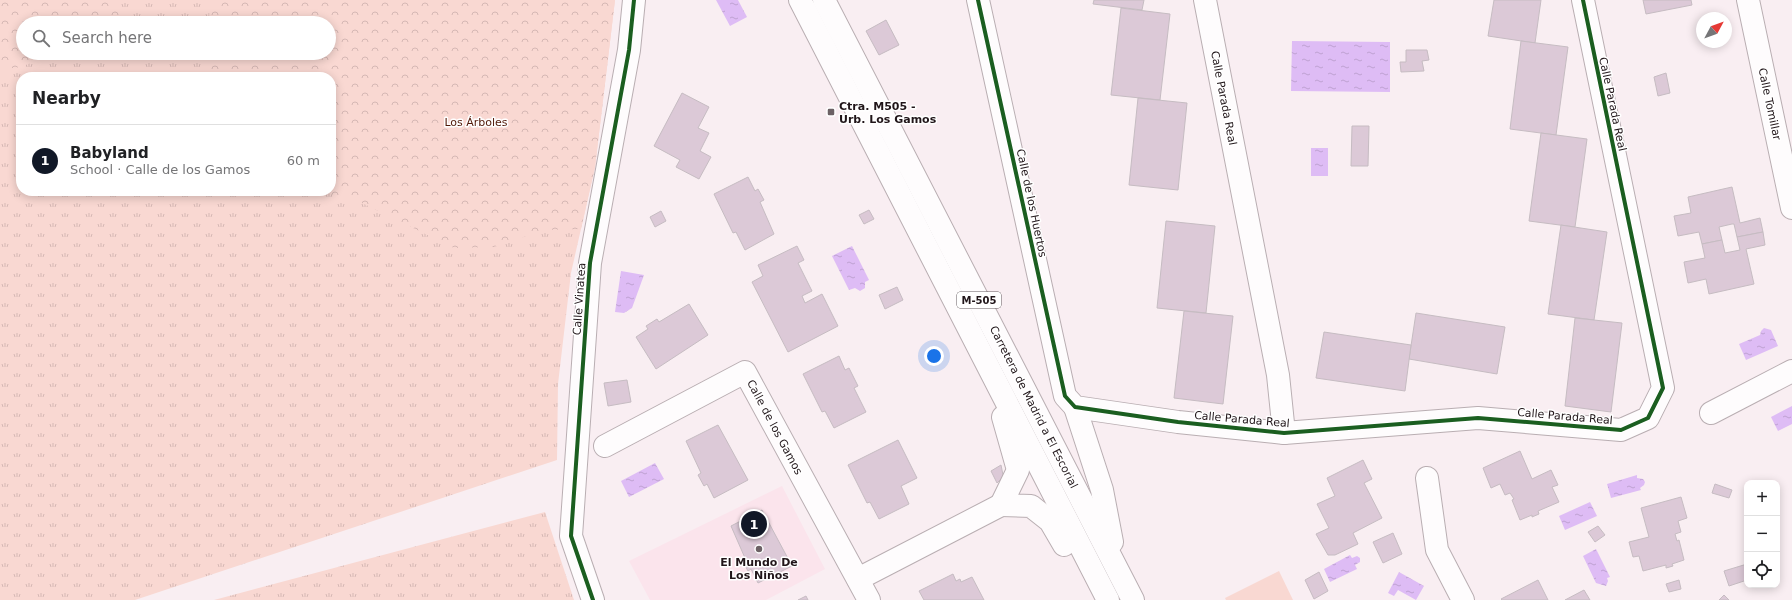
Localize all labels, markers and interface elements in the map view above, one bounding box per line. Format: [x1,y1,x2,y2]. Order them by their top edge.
north arrow [1696,12,1732,48]
search box [16,16,336,60]
icon: search [30,27,52,49]
text: Search here [62,29,152,47]
street label: Calle Parada Real [1208,50,1239,146]
street label: Calle Parada Real [1596,56,1629,152]
street label: Calle Tomillar [1756,67,1784,142]
text: Nearby [32,88,101,108]
place label: Ctra. M505 - Urb. Los Gamos [839,100,937,126]
marker: Ctra. M505 - Urb. Los Gamos [826,107,836,117]
park label: Los Árboles [444,116,508,129]
text: Babyland [70,144,149,162]
street label: Calle de los Huertos [1014,148,1049,259]
text: 1 [40,153,50,168]
text: 60 m [287,153,320,168]
text: School · Calle de los Gamos [70,162,250,177]
street label: Calle Vinatea [570,262,589,336]
road number: M-505 [957,292,1001,308]
street label: Carretera de Madrid a El Escorial [987,324,1080,491]
your location [924,346,944,366]
street label: Calle de los Gamos [744,378,805,477]
street label: Calle Parada Real [1517,406,1613,427]
street label: Calle Parada Real [1194,409,1290,430]
map controls [1744,480,1780,588]
button: + [1744,480,1780,516]
pin: 1 [741,509,767,539]
button: − [1744,516,1780,552]
marker: El Mundo De Los Niños [754,544,764,554]
button: locate [1744,552,1780,588]
place label: El Mundo De Los Niños [720,556,798,582]

